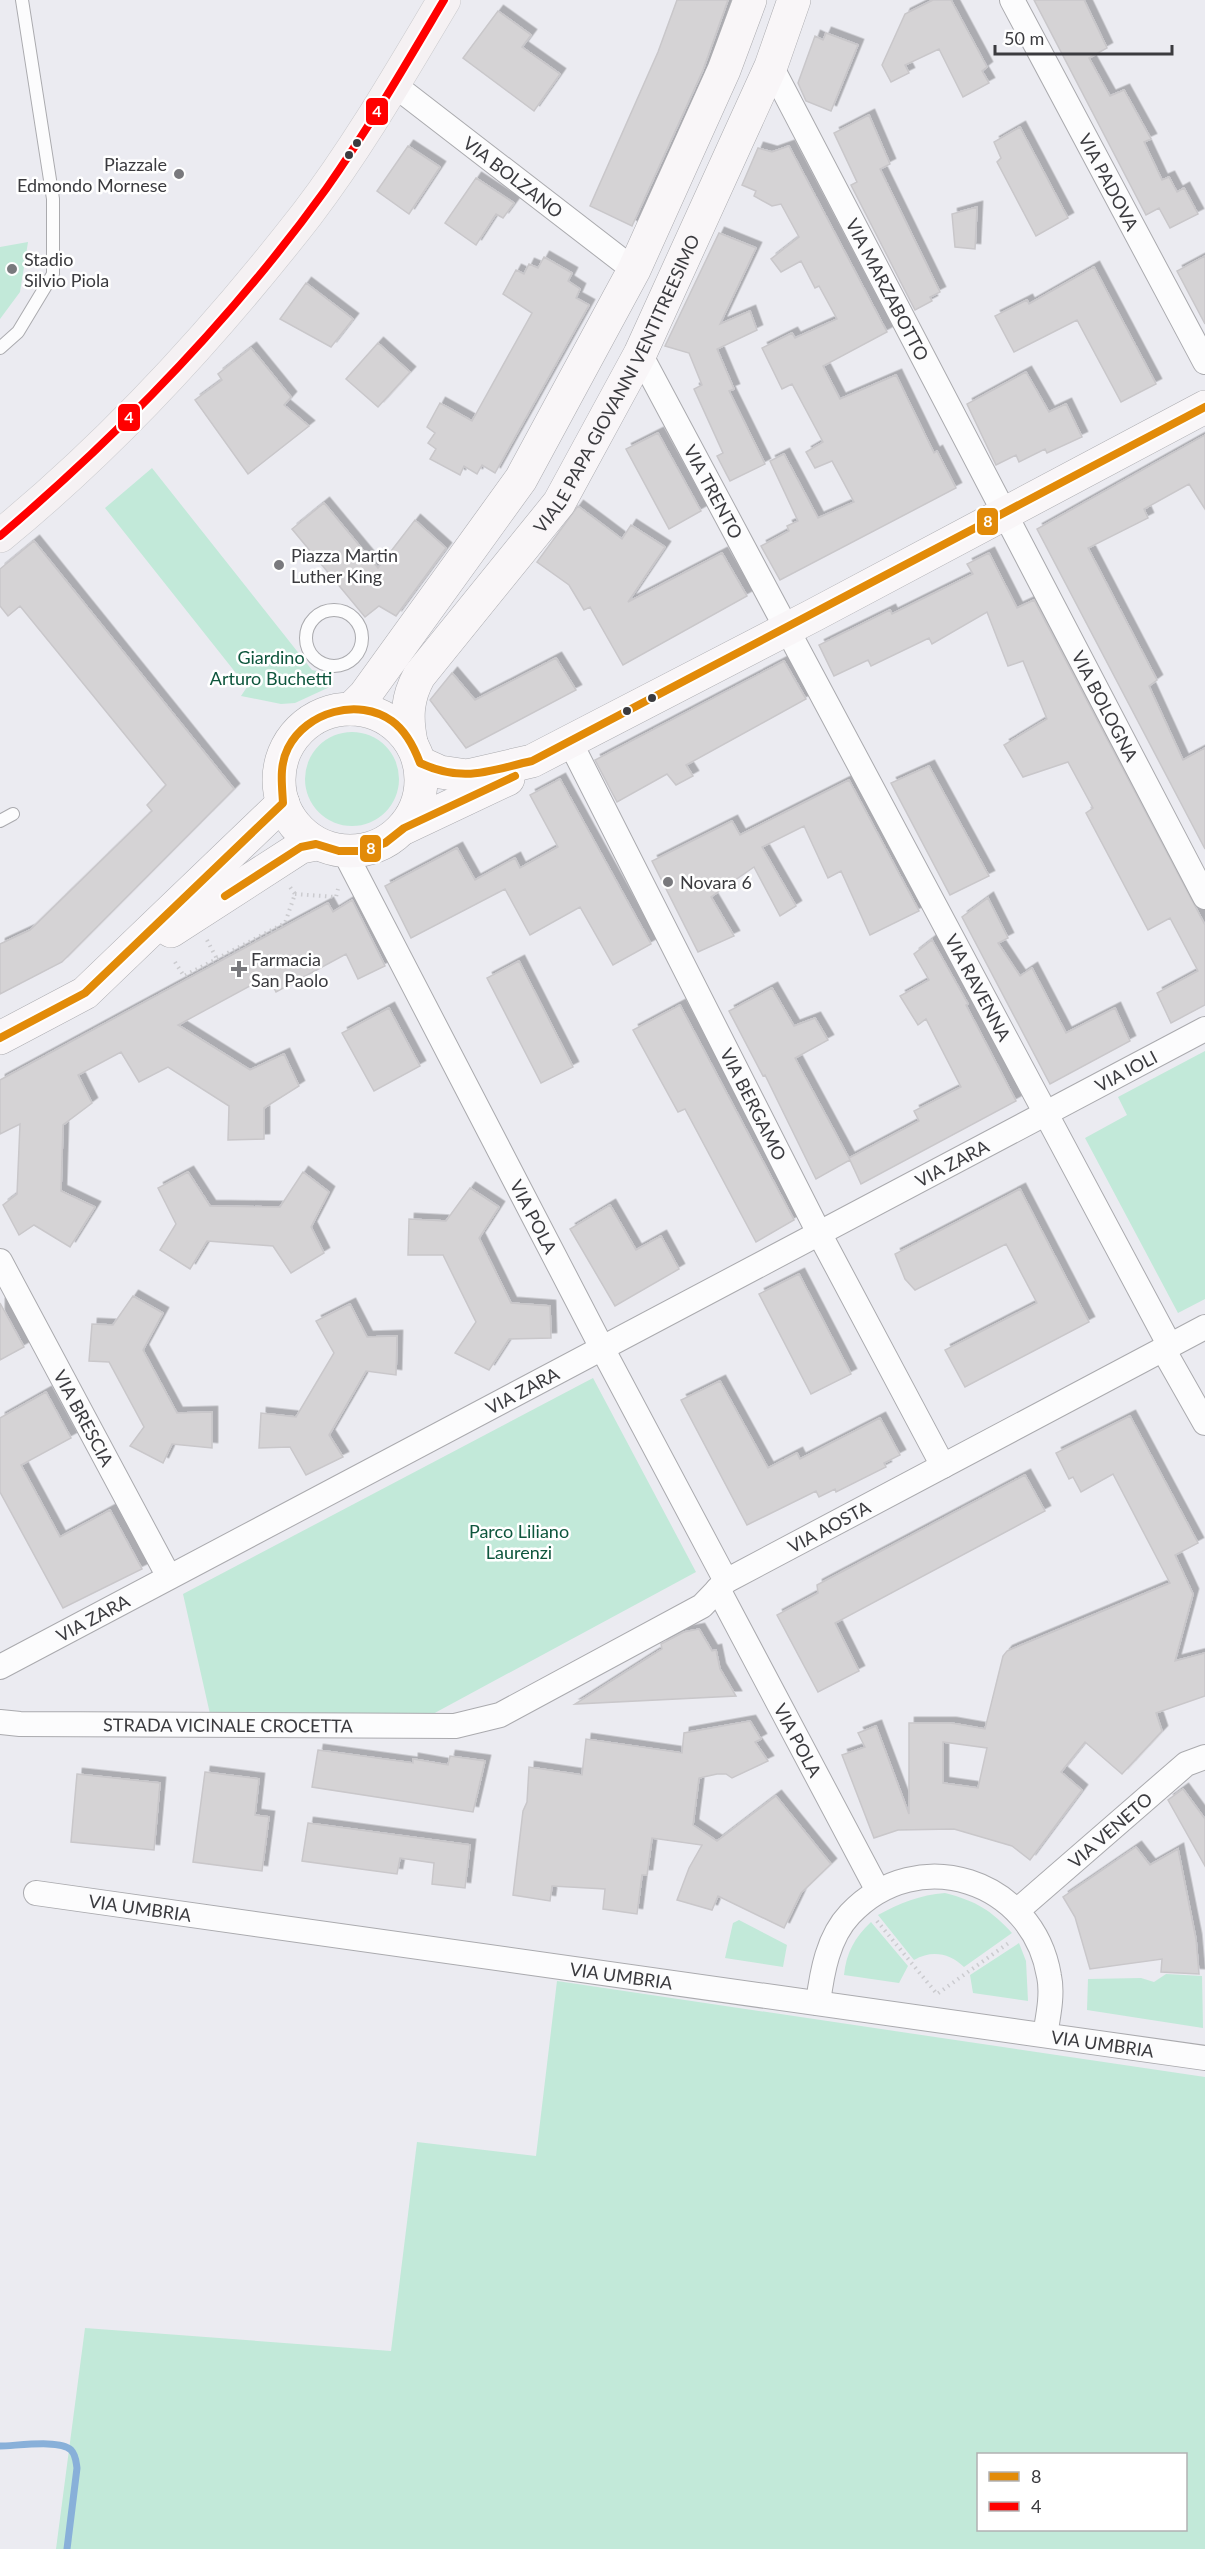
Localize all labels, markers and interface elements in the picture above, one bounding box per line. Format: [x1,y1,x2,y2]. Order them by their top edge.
scale bar [995,18,1172,56]
text: 50 m [1004,27,1044,49]
line badge: 4 [365,97,389,126]
text: 4 [372,101,382,120]
street label: VIA PADOVA [1074,130,1144,235]
street label: VIA BOLZANO [459,132,568,222]
unlabelled marker [351,137,363,149]
unlabelled marker [343,149,355,161]
place label: Piazzale Edmondo Mornese [17,153,167,196]
marker: Piazzale Edmondo Mornese [172,167,186,181]
street label: VIA MARZABOTTO [842,215,934,364]
street label: VIALE PAPA GIOVANNI VENTITREESIMO [528,231,704,537]
place label: Stadio Silvio Piola [24,248,109,291]
marker: Stadio Silvio Piola [5,262,19,276]
line badge: 4 [117,403,141,432]
text: 4 [124,407,134,426]
street label: VIA TRENTO [679,441,748,542]
line badge: 8 [976,507,999,536]
text: 8 [983,511,993,530]
place label: Piazza Martin Luther King [291,544,398,587]
marker: Piazza Martin Luther King [272,558,286,572]
park label: Giardino Arturo Buchetti [210,646,332,689]
street label: VIA BOLOGNA [1067,647,1144,766]
unlabelled marker [646,692,658,704]
unlabelled marker [621,705,633,717]
line badge: 8 [359,834,382,863]
text: 8 [366,838,376,857]
place label: Novara 6 [680,871,752,893]
marker: Novara 6 [661,875,675,889]
street label: VIA RAVENNA [941,930,1016,1045]
place label: Farmacia San Paolo [251,948,328,991]
marker: Farmacia San Paolo [232,962,246,976]
street label: VIA BERGAMO [716,1044,791,1164]
street label: VIA IOLI [1091,1045,1161,1096]
street label: VIA ZARA [911,1134,993,1191]
street label: VIA POLA [506,1176,562,1258]
street label: VIA ZARA [482,1362,563,1419]
street label: VIA BRESCIA [49,1366,119,1471]
street label: VIA AOSTA [784,1495,875,1557]
park label: Parco Liliano Laurenzi [469,1520,569,1563]
street label: VIA ZARA [52,1589,134,1646]
street label: VIA POLA [770,1700,827,1781]
street label: STRADA VICINALE CROCETTA [103,1713,354,1737]
street label: VIA VENETO [1064,1788,1157,1872]
street label: VIA UMBRIA [87,1890,194,1926]
street label: VIA UMBRIA [568,1957,675,1994]
street label: VIA UMBRIA [1050,2025,1156,2062]
legend [977,2453,1187,2531]
text: 8 [1031,2465,1041,2487]
text: 4 [1031,2495,1041,2517]

